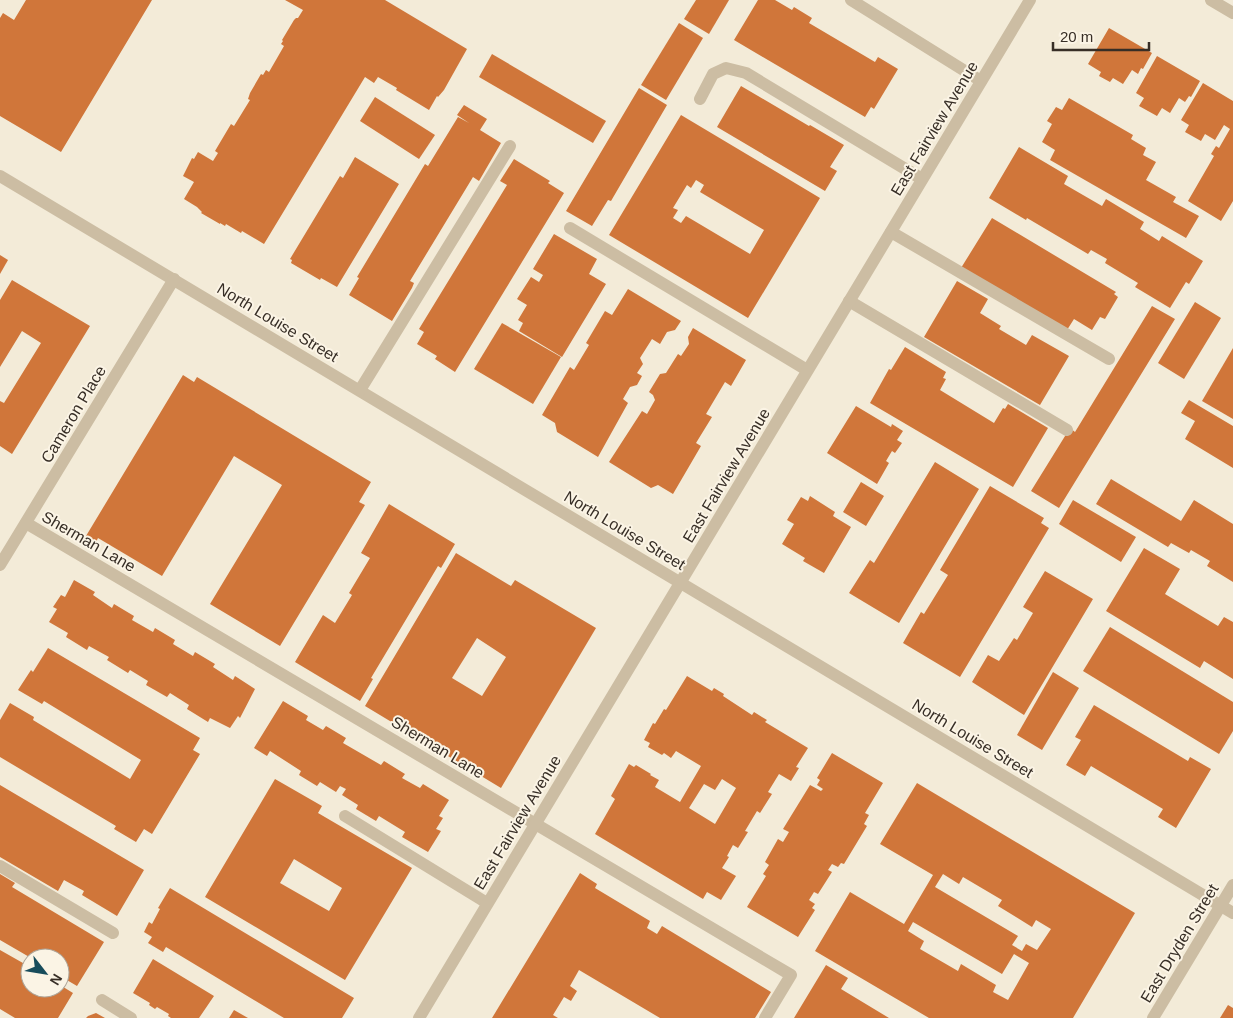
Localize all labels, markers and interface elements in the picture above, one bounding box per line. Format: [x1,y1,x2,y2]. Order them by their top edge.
scale bar [1053,20,1149,52]
text: 20 m [1060,28,1093,45]
street label: East Fairview Avenue [888,58,981,198]
street label: North Louise Street [214,280,342,365]
street label: Cameron Place [38,363,109,466]
street label: East Fairview Avenue [680,405,773,545]
street label: North Louise Street [561,488,689,573]
street label: Sherman Lane [39,508,139,575]
street label: North Louise Street [909,696,1037,781]
street label: Sherman Lane [388,713,487,782]
street label: East Fairview Avenue [471,752,564,892]
street label: East Dryden Street [1137,880,1222,1006]
north arrow [20,948,70,998]
text: N [47,971,66,988]

